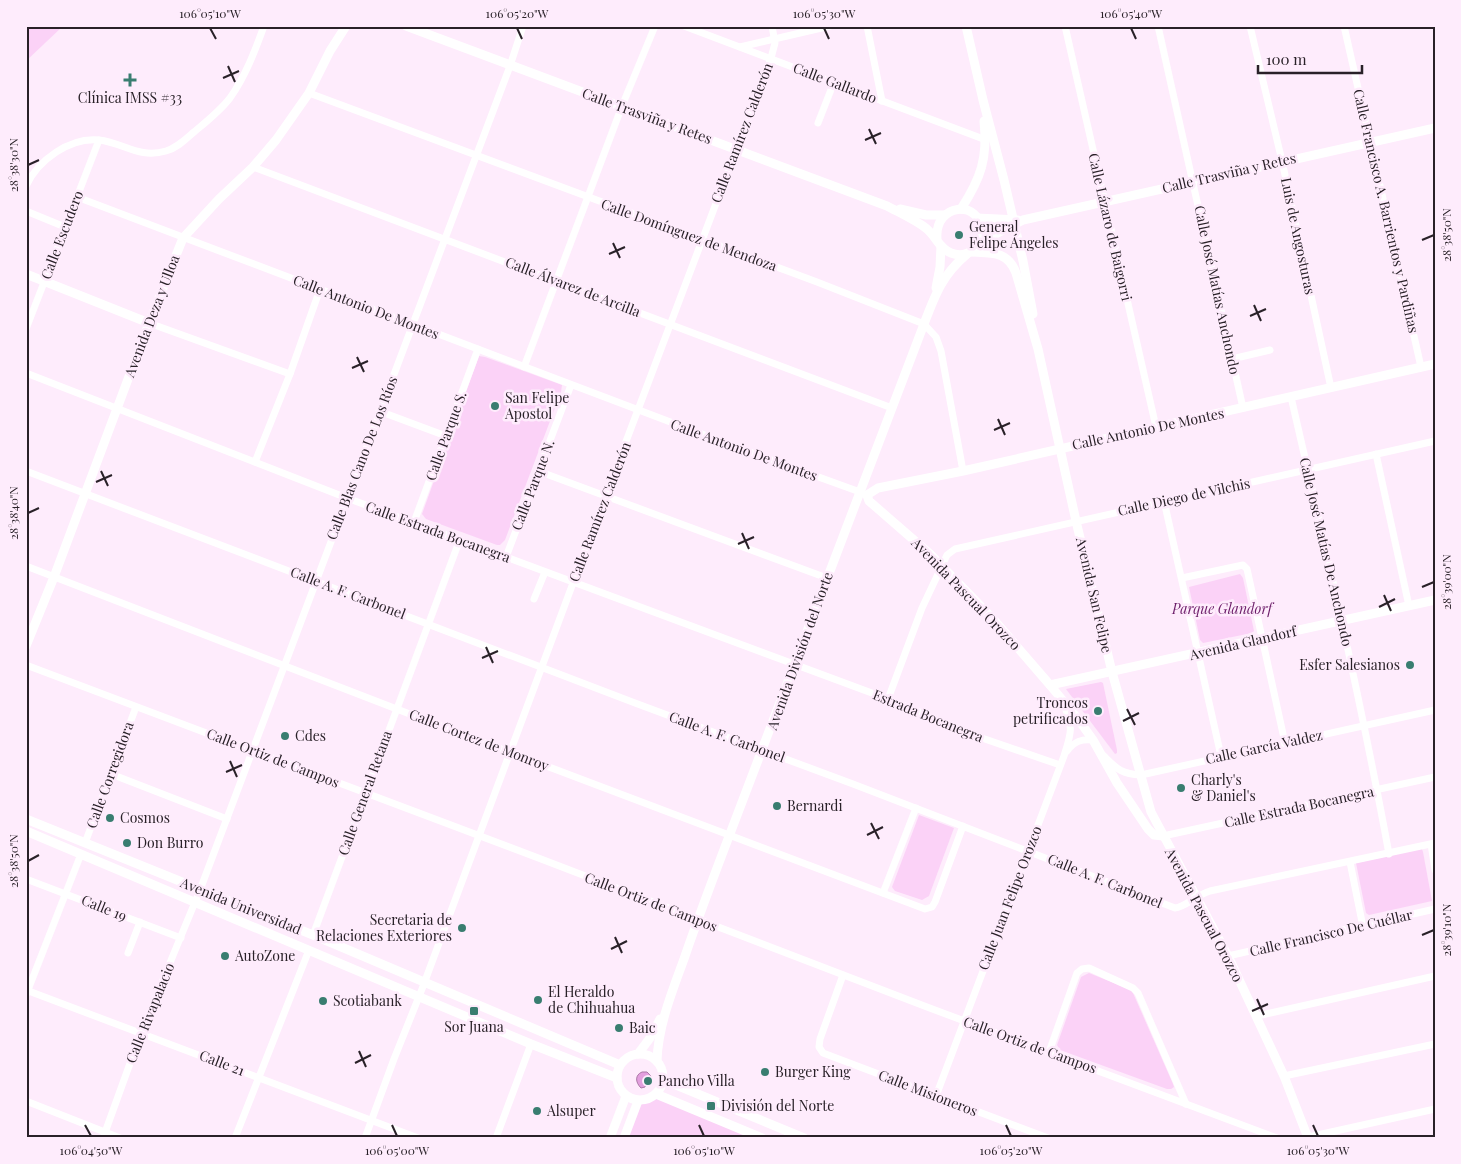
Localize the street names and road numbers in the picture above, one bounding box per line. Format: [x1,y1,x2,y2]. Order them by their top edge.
street label: Calle Gallardo [790,58,880,107]
street label: Calle Ramírez Calderón [706,60,777,206]
street label: Calle Trasviña y Retes [580,83,715,148]
street label: Calle Francisco A. Barrientos y Pardiñas [1349,87,1424,335]
street label: Calle Trasviña y Retes [1160,148,1298,197]
street label: Calle Lázaro de Baigorri [1084,151,1137,303]
street label: Luis de Angosturas [1277,176,1320,296]
street label: Calle Escudero [36,187,87,282]
street label: Calle Domínguez de Mendoza [599,194,780,275]
street label: Calle José Matías Anchondo [1190,204,1245,376]
street label: Avenida Deza y Ulloa [119,252,184,381]
street label: Calle Álvarez de Arcilla [503,252,643,321]
street label: Calle Antonio De Montes [290,270,442,343]
street label: Calle Blas Cano De Los Ríos [322,373,402,542]
street label: Calle Parque S. [421,389,470,483]
street label: Calle Antonio De Montes [1070,403,1226,454]
street label: Calle Antonio De Montes [668,414,820,485]
street label: Calle Parque N. [506,437,559,533]
street label: Calle Ramírez Calderón [564,439,635,585]
street label: Calle José Matías De Anchondo [1296,456,1358,648]
street label: Calle Diego de Vilchis [1116,473,1252,520]
street label: Calle Estrada Bocanegra [363,497,513,567]
street label: Avenida Pascual Orozco [907,533,1025,654]
street label: Avenida San Felipe [1072,534,1117,654]
street label: Calle A. F. Carbonel [288,562,409,623]
street label: Avenida División del Norte [762,569,837,733]
street label: Avenida Glandorf [1187,621,1300,664]
street label: Estrada Bocanegra [870,685,986,746]
street label: Calle Cortez de Monroy [407,704,552,775]
street label: Calle A. F. Carbonel [667,707,788,766]
street label: Calle Corregidora [81,719,138,831]
street label: Calle Ortiz de Campos [204,723,342,792]
street label: Calle García Valdez [1204,725,1324,768]
street label: Calle General Retana [333,728,396,858]
street label: Calle Estrada Bocanegra [1222,781,1376,832]
street label: Calle Juan Felipe Orozco [973,823,1046,973]
street label: Avenida Pascual Orozco [1161,843,1248,985]
street label: Calle A. F. Carbonel [1045,849,1165,912]
street label: Calle Ortiz de Campos [582,867,720,936]
street label: Avenida Universidad [177,872,305,938]
street label: Calle 19 [79,890,130,925]
street label: Calle Francisco De Cuéllar [1248,904,1415,960]
street label: Calle Rivapalacio [121,960,178,1066]
street label: Calle Ortiz de Campos [961,1012,1100,1078]
street label: Calle 21 [197,1045,247,1080]
street label: Calle Misioneros [876,1065,980,1120]

